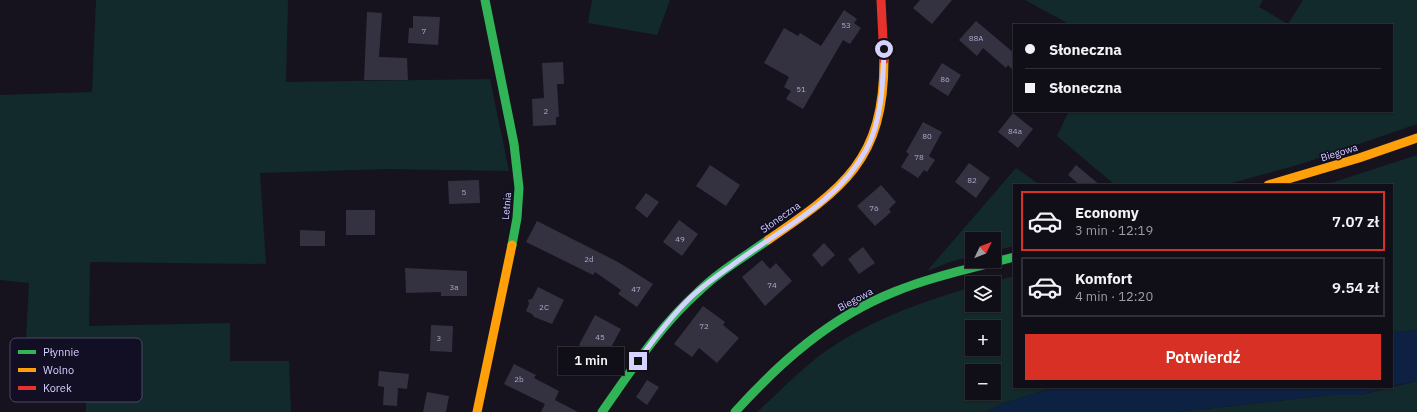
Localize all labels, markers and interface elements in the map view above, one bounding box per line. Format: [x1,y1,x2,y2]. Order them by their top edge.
house number: 53 [841,20,851,30]
house number: 7 [422,26,427,36]
house number: 88A [969,33,983,43]
route start [875,40,893,58]
text: Słoneczna [1049,40,1122,59]
house number: 86 [940,74,950,84]
text: Słoneczna [1049,78,1122,97]
house number: 51 [796,84,806,94]
house number: 2 [544,106,549,116]
house number: 84a [1008,126,1023,136]
house number: 80 [922,131,932,141]
street label: Biegowa [1319,140,1360,164]
house number: 78 [914,152,924,162]
house number: 82 [967,175,977,185]
house number: 5 [462,187,467,197]
street label: Letnia [499,191,514,220]
street label: Słoneczna [758,199,803,236]
house number: 76 [869,203,879,213]
icon: car [1027,203,1063,239]
text: Economy [1075,203,1139,222]
text: 7.07 zł [1332,212,1379,231]
text: 3 min · 12:19 [1075,222,1153,239]
north arrow [965,232,1001,268]
map controls [965,232,1001,400]
house number: 49 [675,234,685,244]
house number: 2d [584,254,594,264]
icon: car [1027,269,1063,305]
text: Komfort [1075,269,1133,288]
button: layers [965,276,1001,312]
text: 9.54 zł [1332,278,1379,297]
house number: 74 [767,280,777,290]
house number: 3a [449,282,459,292]
house number: 47 [631,284,641,294]
street label: Biegowa [835,284,876,314]
text: 4 min · 12:20 [1075,288,1153,305]
house number: 2C [539,302,549,312]
button: + [965,320,1001,356]
house number: 72 [699,321,709,331]
house number: 45 [595,332,605,342]
house number: 3 [437,333,442,343]
button: Potwierdź [1025,334,1381,380]
legend [10,338,142,402]
text: Płynnie [43,345,79,359]
callout: 1 min [558,347,624,375]
text: 1 min [574,352,608,369]
route end [629,352,647,370]
text: Wolno [43,363,74,377]
button: − [965,364,1001,400]
house number: 2b [514,374,524,384]
text: Korek [43,381,72,395]

